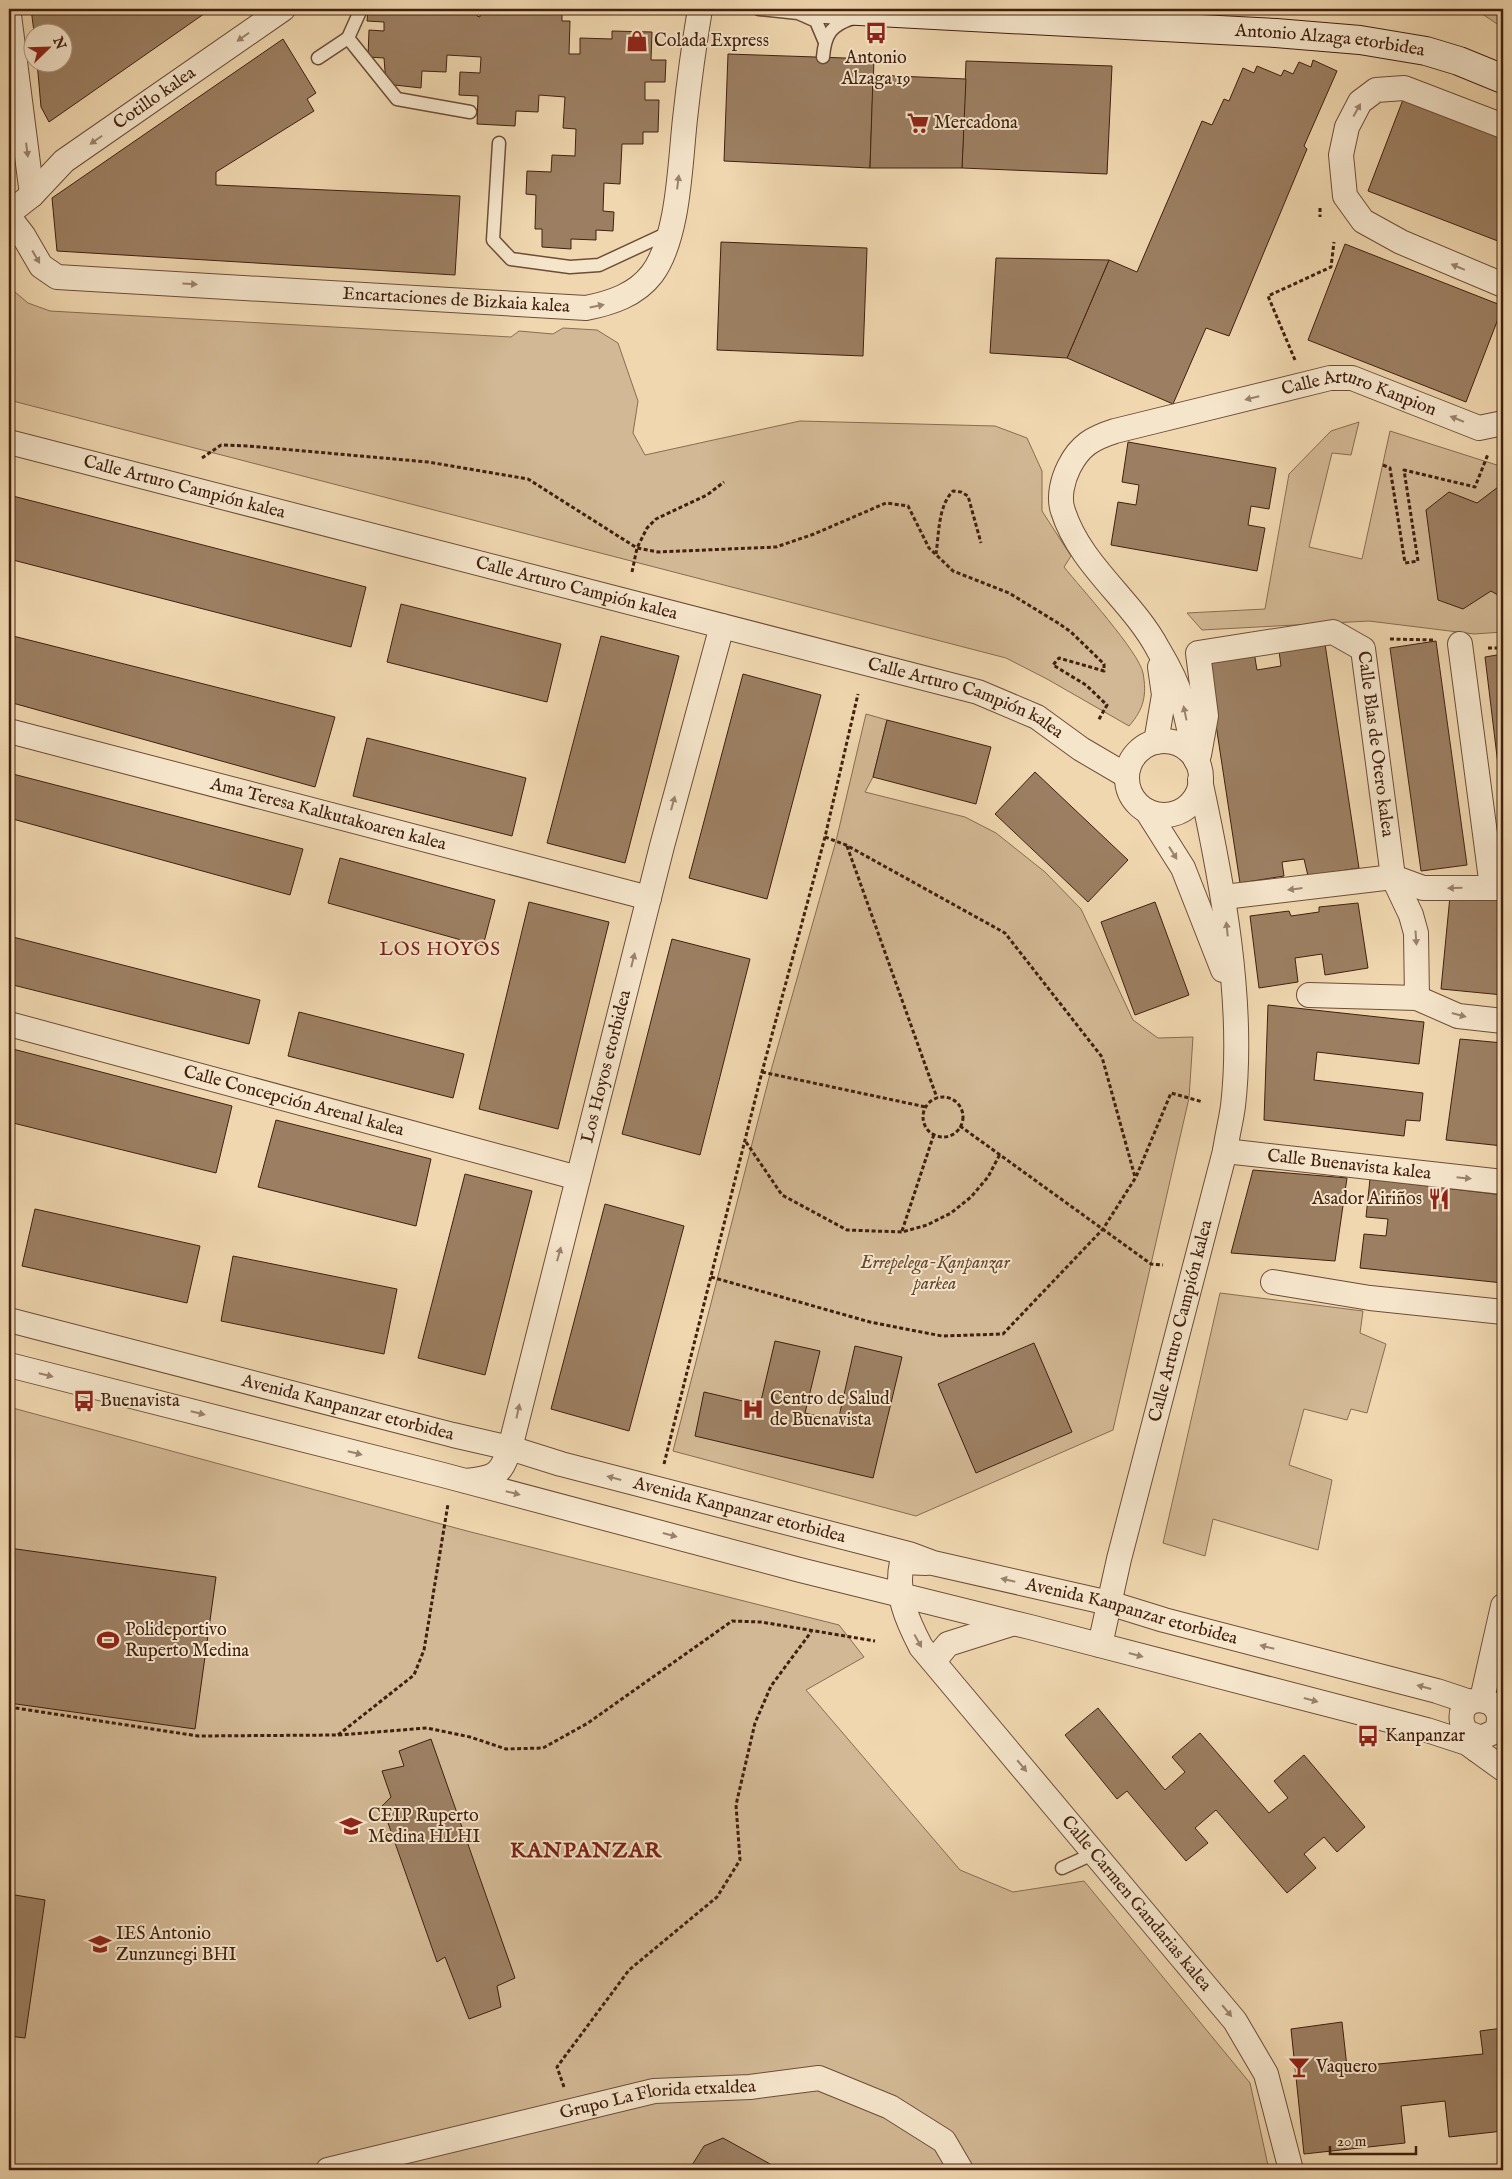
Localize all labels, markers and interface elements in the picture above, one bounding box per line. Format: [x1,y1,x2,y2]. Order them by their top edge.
street label: Antonio Alzaga etorbidea [1233,19,1427,62]
bus stop icon: Antonio Alzaga 19 [863,20,889,46]
north arrow [22,22,72,72]
shop icon: Colada Express [624,28,650,54]
place label: Colada Express [654,30,769,53]
one-way arrow [237,32,250,42]
text: N [48,33,70,52]
place label: Antonio Alzaga 19 [840,47,911,91]
street label: Cotillo kalea [109,61,200,135]
one-way arrow [1353,102,1361,117]
supermarket icon: Mercadona [905,110,931,136]
place label: Mercadona [934,112,1018,135]
one-way arrow [89,135,103,145]
one-way arrow [23,142,31,158]
one-way arrow [674,173,682,189]
one-way arrow [32,250,40,264]
one-way arrow [1451,262,1465,270]
one-way arrow [182,281,198,289]
street label: Encartaciones de Bizkaia kalea [342,282,571,319]
one-way arrow [589,301,605,309]
street label: Calle Arturo Kanpion [1279,365,1440,422]
one-way arrow [1244,394,1259,402]
one-way arrow [1449,415,1464,422]
street label: Calle Arturo Campión kalea [81,450,288,524]
street label: Calle Arturo Campión kalea [473,551,680,626]
street label: Calle Blas de Otero kalea [1352,650,1399,839]
street label: Calle Arturo Campión kalea [865,652,1068,744]
one-way arrow [1181,705,1189,720]
street label: Ama Teresa Kalkutakoaren kalea [207,772,449,856]
one-way arrow [670,795,678,810]
one-way arrow [1168,846,1178,859]
one-way arrow [1446,884,1462,892]
one-way arrow [1287,885,1303,893]
one-way arrow [1223,920,1231,936]
one-way arrow [1412,930,1420,946]
district label: LOS HOYOS [379,938,501,962]
one-way arrow [629,953,637,968]
street label: Los Hoyos etorbidea [576,987,637,1145]
one-way arrow [1451,1011,1466,1019]
street label: Calle Concepción Arenal kalea [181,1060,407,1142]
street label: Calle Buenavista kalea [1266,1144,1433,1185]
one-way arrow [1457,1174,1473,1182]
restaurant icon: Asador Airiños [1426,1186,1452,1212]
place label: Asador Airiños [1311,1188,1422,1211]
street label: Calle Arturo Campión kalea [1144,1217,1218,1424]
one-way arrow [555,1246,563,1261]
park label: Errepelega-Kanpanzar parkea [859,1252,1010,1296]
street label: Avenida Kanpanzar etorbidea [238,1369,457,1446]
one-way arrow [38,1371,53,1379]
bus stop icon: Buenavista [71,1388,97,1414]
place label: Centro de Salud de Buenavista [770,1388,890,1432]
place label: Buenavista [100,1390,180,1413]
hospital icon: Centro de Salud de Buenavista [740,1396,766,1422]
one-way arrow [514,1403,522,1418]
one-way arrow [190,1409,205,1417]
one-way arrow [348,1449,363,1457]
street label: Avenida Kanpanzar etorbidea [630,1471,848,1549]
one-way arrow [606,1474,621,1482]
one-way arrow [505,1489,520,1497]
one-way arrow [662,1531,677,1539]
street label: Avenida Kanpanzar etorbidea [1022,1573,1240,1650]
one-way arrow [1000,1576,1015,1584]
place label: Polideportivo Ruperto Medina [125,1619,249,1663]
sports icon: Polideportivo Ruperto Medina [95,1627,121,1653]
one-way arrow [914,1634,922,1648]
one-way arrow [1259,1642,1274,1650]
one-way arrow [1129,1651,1144,1659]
one-way arrow [1417,1683,1432,1691]
one-way arrow [1303,1696,1318,1704]
bus stop icon: Kanpanzar [1355,1723,1381,1749]
place label: Kanpanzar [1385,1725,1466,1748]
one-way arrow [1016,1759,1027,1772]
place label: CEIP Ruperto Medina HLHI [368,1805,480,1849]
street label: Calle Carmen Gandarias kalea [1056,1811,1217,1996]
school or university icon: CEIP Ruperto Medina HLHI [338,1813,364,1839]
district label: KANPANZAR [510,1837,662,1865]
place label: IES Antonio Zunzunegi BHI [116,1923,237,1967]
school or university icon: IES Antonio Zunzunegi BHI [87,1931,113,1957]
one-way arrow [1222,2004,1233,2017]
bar icon: Vaquero [1286,2054,1312,2080]
place label: Vaquero [1315,2056,1378,2079]
street label: Grupo La Florida etxaldea [557,2075,757,2125]
scale bar [1330,2124,1416,2156]
text: 20 m [1337,2132,1367,2151]

